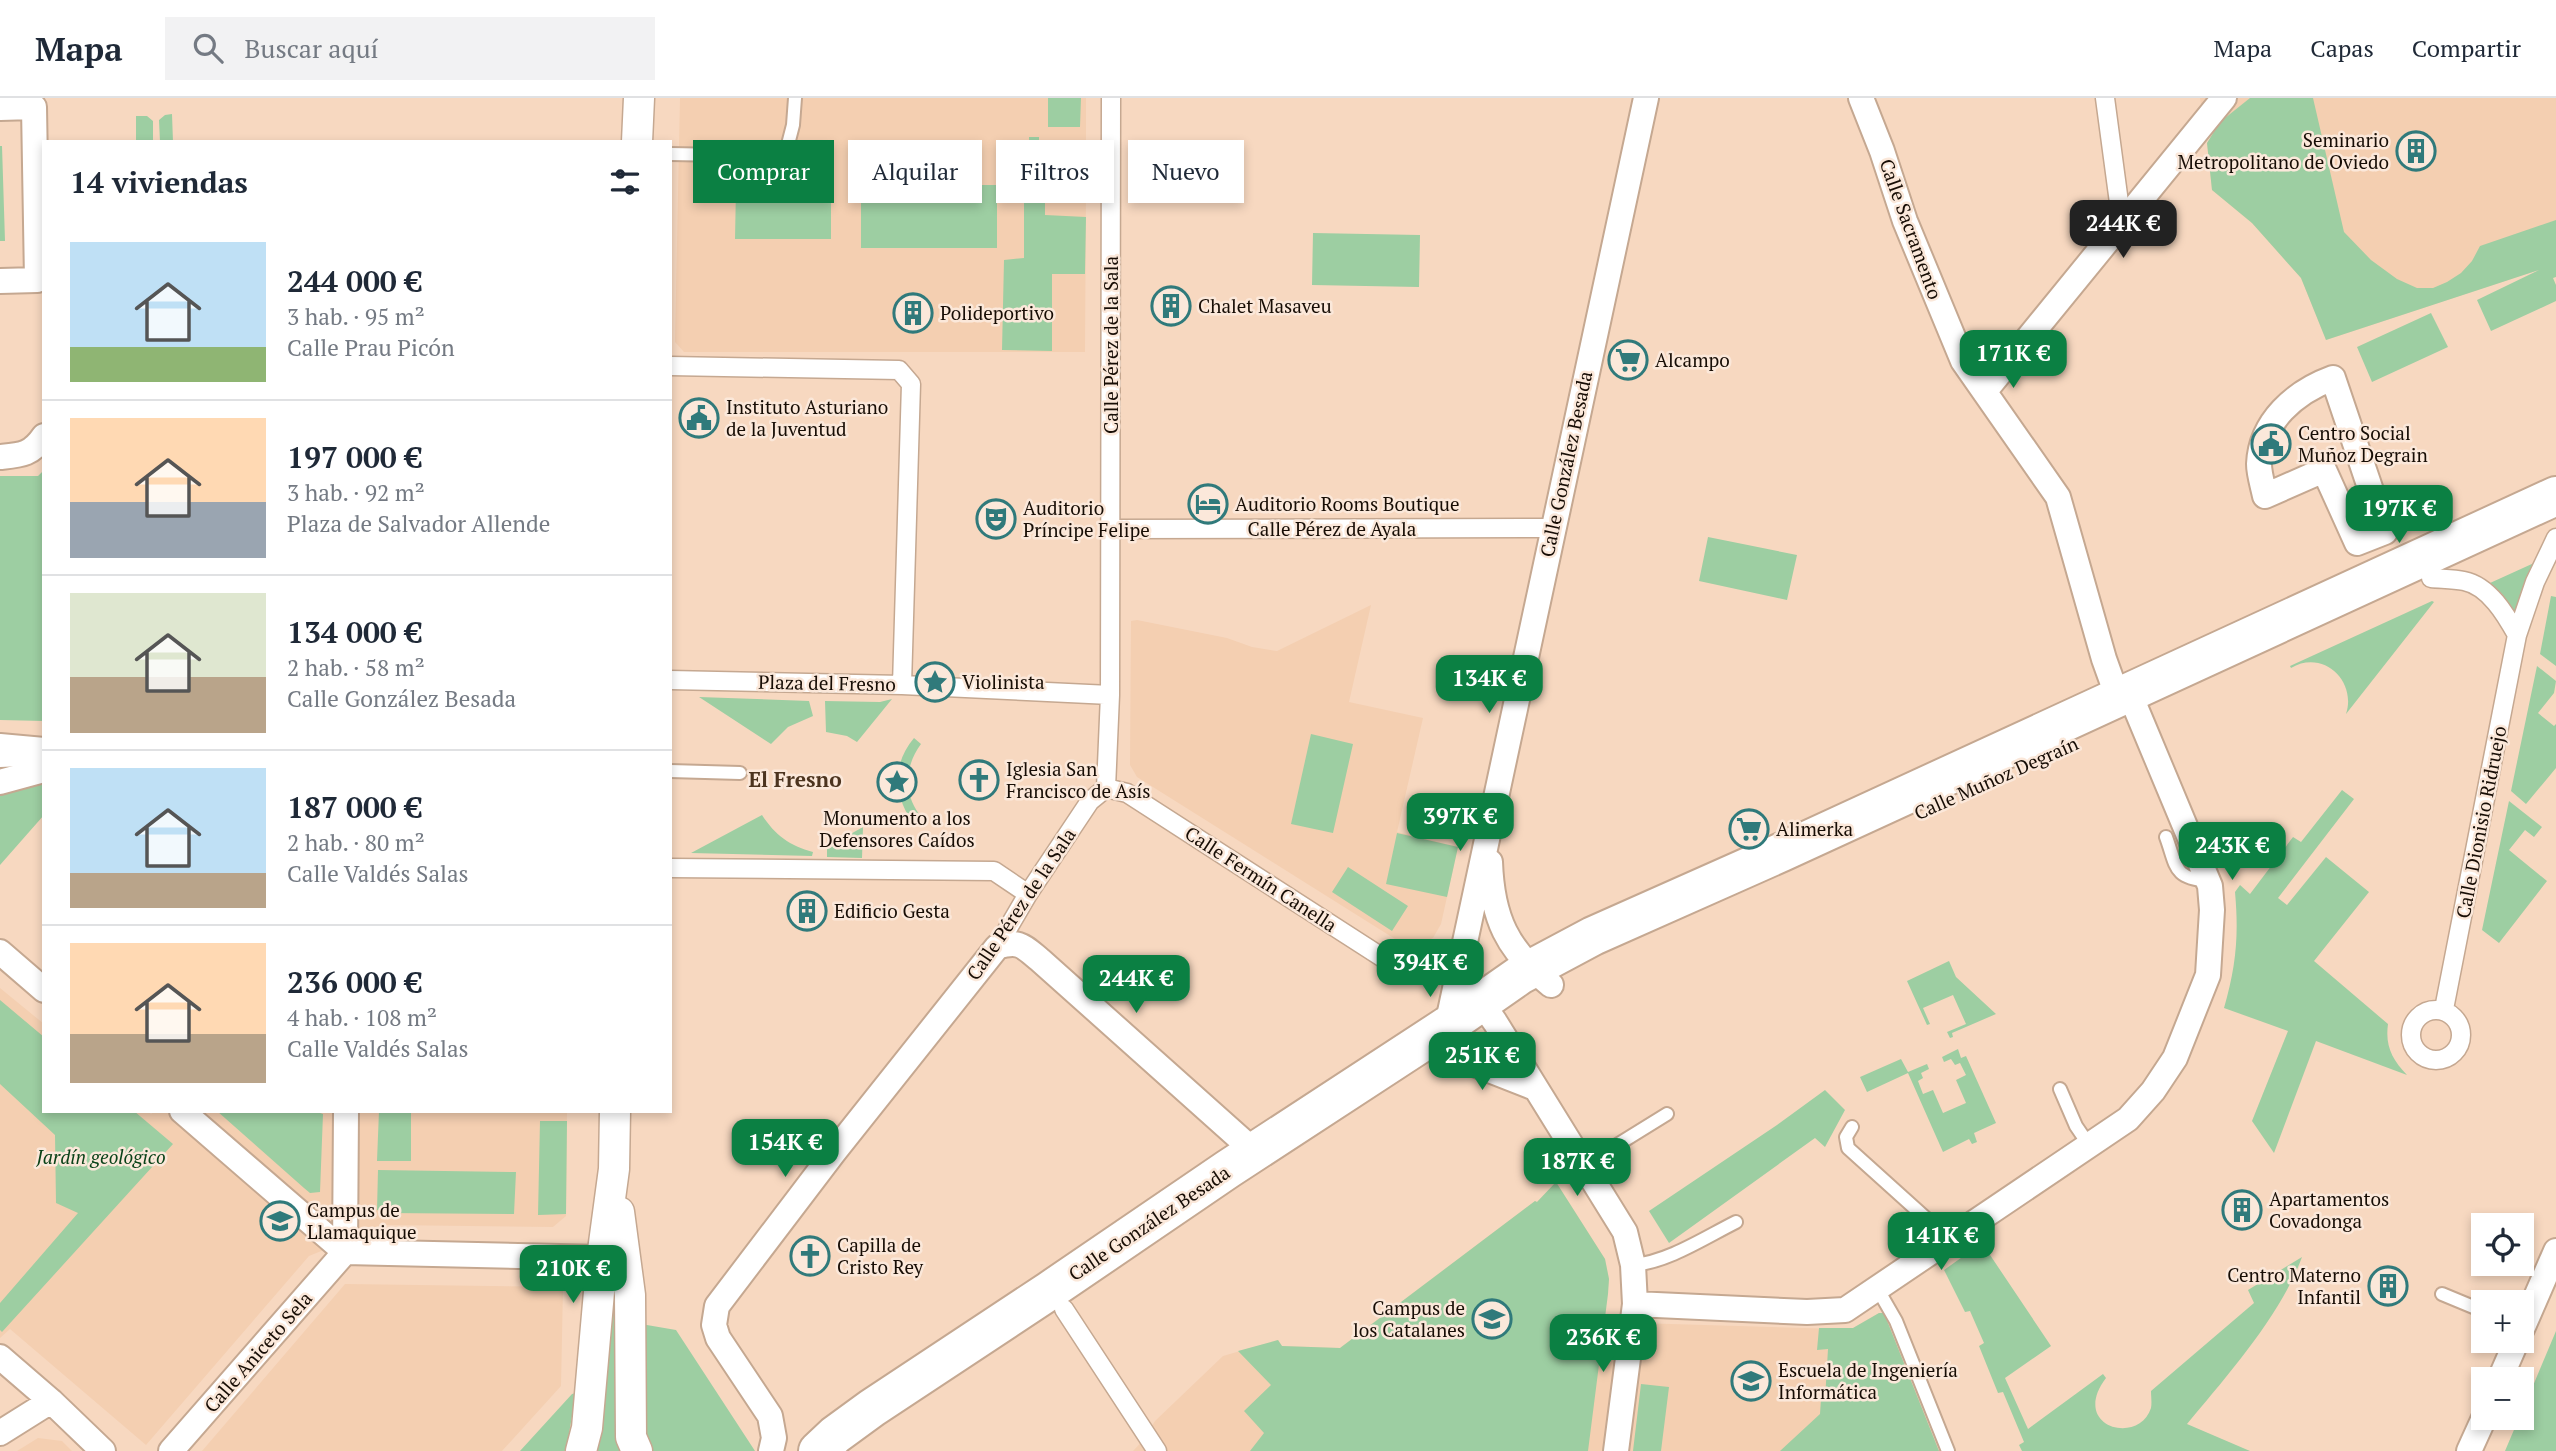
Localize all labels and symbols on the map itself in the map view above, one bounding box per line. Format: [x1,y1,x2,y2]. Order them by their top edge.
place label: Seminario Metropolitano de Oviedo [2178,127,2389,174]
building icon: Seminario Metropolitano de Oviedo [2395,130,2437,172]
street label: Calle Sacramento [1874,155,1948,303]
pin: 244K € [2066,200,2180,260]
street label: Calle Pérez de la Sala [1098,256,1123,434]
building icon: Chalet Masaveu [1150,285,1192,327]
building icon: Polideportivo [892,292,934,334]
place label: Chalet Masaveu [1198,293,1332,318]
place label: Polideportivo [940,300,1054,325]
pin: 171K € [1956,330,2070,390]
supermarket icon: Alcampo [1607,339,1649,381]
place label: Alcampo [1655,347,1730,372]
street label: Calle González Besada [1534,368,1598,559]
place label: Instituto Asturiano de la Juventud [726,394,888,441]
public building icon: Instituto Asturiano de la Juventud [678,397,720,439]
place label: Centro Social Muñoz Degrain [2298,420,2428,467]
public building icon: Centro Social Muñoz Degrain [2250,423,2292,465]
hotel icon: Auditorio Rooms Boutique [1187,483,1229,525]
pin: 197K € [2342,486,2456,545]
place label: Auditorio Rooms Boutique [1235,491,1460,516]
place label: Auditorio Príncipe Felipe [1023,495,1150,542]
theatre icon: Auditorio Príncipe Felipe [975,498,1017,540]
street label: Calle Pérez de Ayala [1248,516,1417,541]
pin: 134K € [1432,656,1546,715]
place icon: Violinista [914,661,956,703]
street label: Plaza del Fresno [758,669,896,696]
place label: Violinista [962,669,1045,694]
street label: Calle Dionisio Ridruejo [2450,724,2511,920]
street label: Calle Muñoz Degraín [1910,730,2082,825]
place label: Iglesia San Francisco de Asís [1006,756,1150,803]
church icon: Iglesia San Francisco de Asís [958,759,1000,801]
place icon: Monumento a los Defensores Caídos [876,761,918,803]
district label: El Fresno [748,765,842,793]
pin: 397K € [1403,794,1517,853]
place label: Monumento a los Defensores Caídos [819,805,975,852]
supermarket icon: Alimerka [1728,808,1770,850]
place label: Alimerka [1776,816,1853,841]
street label: Calle Fermín Canella [1181,820,1342,937]
pin: 243K € [2175,822,2289,882]
street label: Calle Pérez de la Sala [960,823,1081,985]
building icon: Edificio Gesta [786,890,828,932]
place label: Edificio Gesta [834,898,950,923]
pin: 394K € [1373,940,1487,999]
pin: 244K € [1079,956,1193,1015]
pin: 251K € [1425,1032,1539,1092]
pin: 154K € [728,1119,842,1179]
pin: 187K € [1520,1138,1634,1198]
park label: Jardín geológico [35,1144,166,1169]
street label: Calle González Besada [1063,1159,1235,1286]
place label: Apartamentos Covadonga [2269,1186,2389,1233]
building icon: Apartamentos Covadonga [2221,1189,2263,1231]
place label: Campus de Llamaquique [307,1197,417,1244]
school or university icon: Campus de Llamaquique [259,1200,301,1242]
pin: 141K € [1884,1212,1998,1272]
place label: Capilla de Cristo Rey [837,1232,924,1279]
church icon: Capilla de Cristo Rey [789,1235,831,1277]
pin: 210K € [516,1246,630,1305]
place label: Centro Materno Infantil [2227,1262,2361,1309]
building icon: Centro Materno Infantil [2367,1265,2409,1307]
street label: Calle Aniceto Sela [198,1286,317,1417]
place label: Campus de los Catalanes [1353,1295,1465,1342]
school or university icon: Campus de los Catalanes [1471,1298,1513,1340]
pin: 236K € [1546,1314,1660,1374]
place label: Escuela de Ingeniería Informática [1778,1357,1958,1404]
school or university icon: Escuela de Ingeniería Informática [1730,1360,1772,1402]

